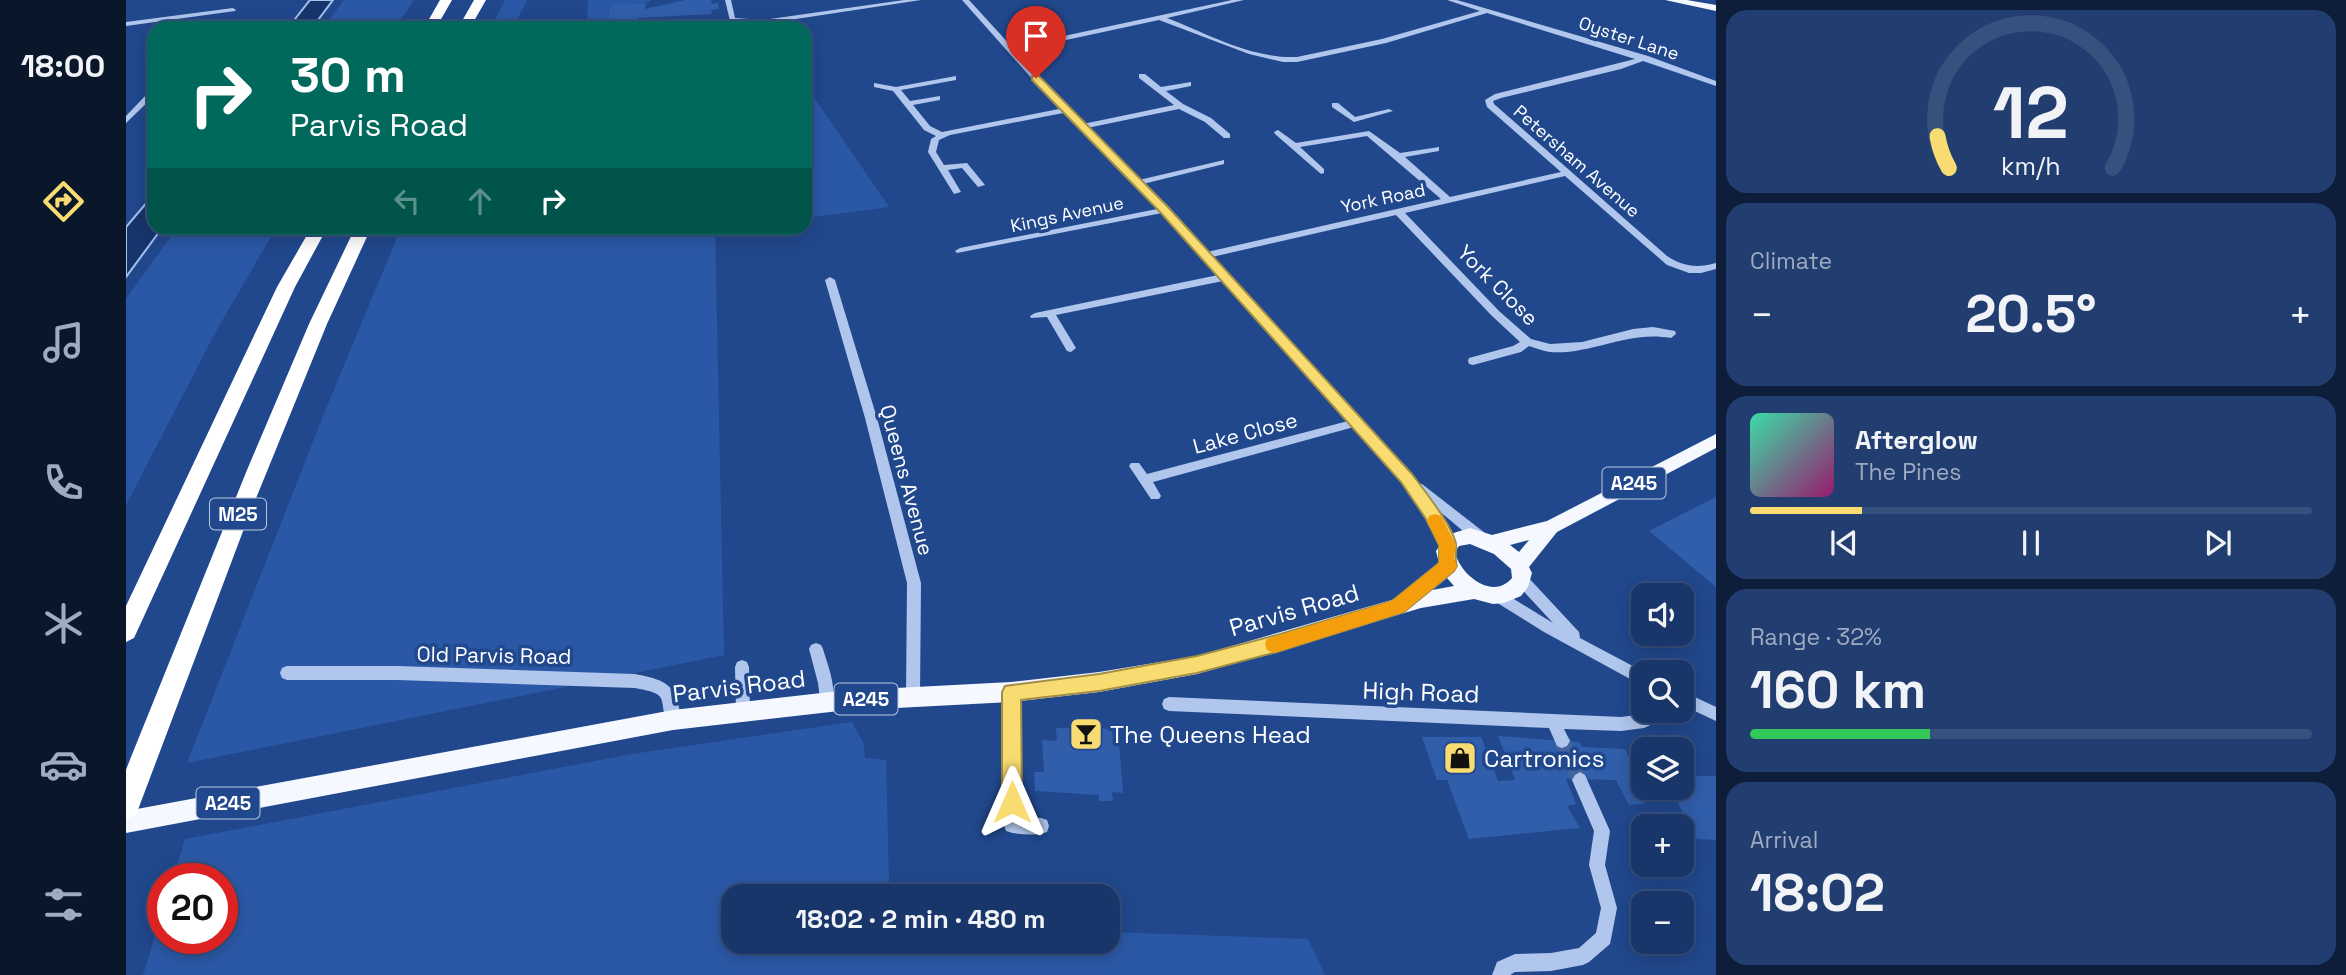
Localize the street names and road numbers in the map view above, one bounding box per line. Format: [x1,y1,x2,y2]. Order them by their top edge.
street label: Oyster Lane [1576,11,1682,65]
street label: Petersham Avenue [1509,100,1645,222]
street label: York Road [1339,178,1427,218]
street label: Kings Avenue [1008,191,1126,237]
street label: York Close [1452,239,1544,331]
street label: Queens Avenue [874,402,940,558]
street label: Lake Close [1190,406,1300,460]
road number: A245 [1602,468,1666,498]
road number: M25 [210,499,266,530]
street label: Parvis Road [1226,577,1362,643]
street label: Old Parvis Road [416,640,572,670]
street label: Parvis Road [671,662,807,710]
street label: High Road [1362,674,1480,710]
road number: A245 [834,684,898,714]
road number: A245 [196,788,260,818]

